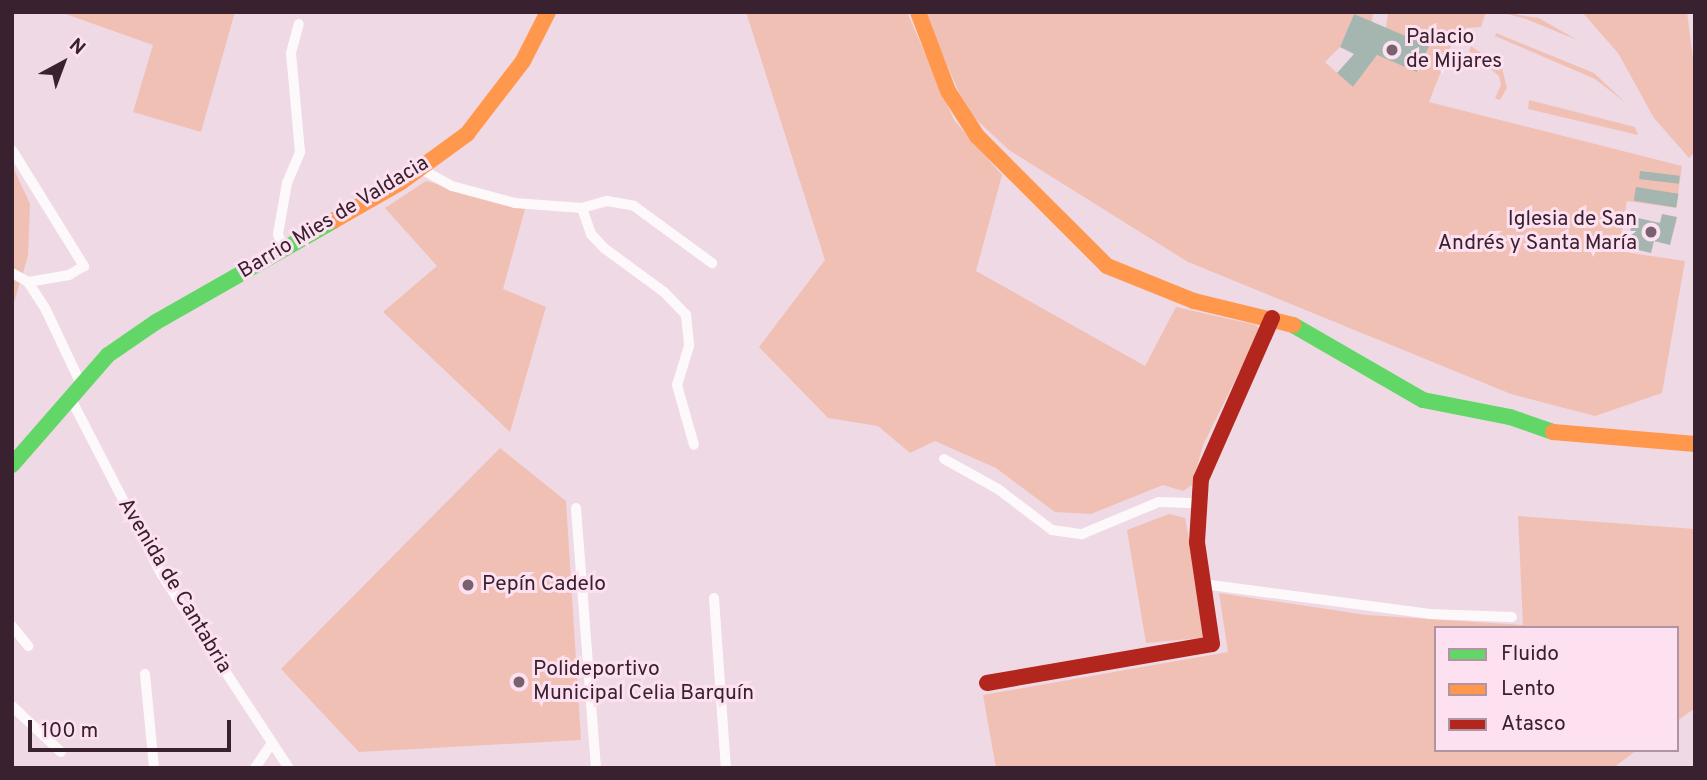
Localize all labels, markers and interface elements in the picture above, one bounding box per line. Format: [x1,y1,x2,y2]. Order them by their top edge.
place label: Palacio de Mijares [1406,25,1502,75]
north arrow [28,28,98,98]
text: N [64,34,90,61]
marker: Palacio de Mijares [1384,42,1400,58]
street label: Barrio Mies de Valdacia [234,151,434,285]
place label: Iglesia de San Andrés y Santa María [1438,207,1637,257]
marker: Iglesia de San Andrés y Santa María [1643,224,1659,240]
street label: Avenida de Cantabria [112,494,236,678]
place label: Pepín Cadelo [482,572,606,598]
marker: Pepín Cadelo [460,577,476,593]
legend [1434,626,1679,752]
text: Fluido [1501,641,1559,668]
place label: Polideportivo Municipal Celia Barquín [533,657,754,707]
marker: Polideportivo Municipal Celia Barquín [511,674,527,690]
text: Lento [1501,676,1555,703]
scale bar [32,706,234,750]
text: Atasco [1501,711,1566,738]
text: 100 m [41,718,98,745]

